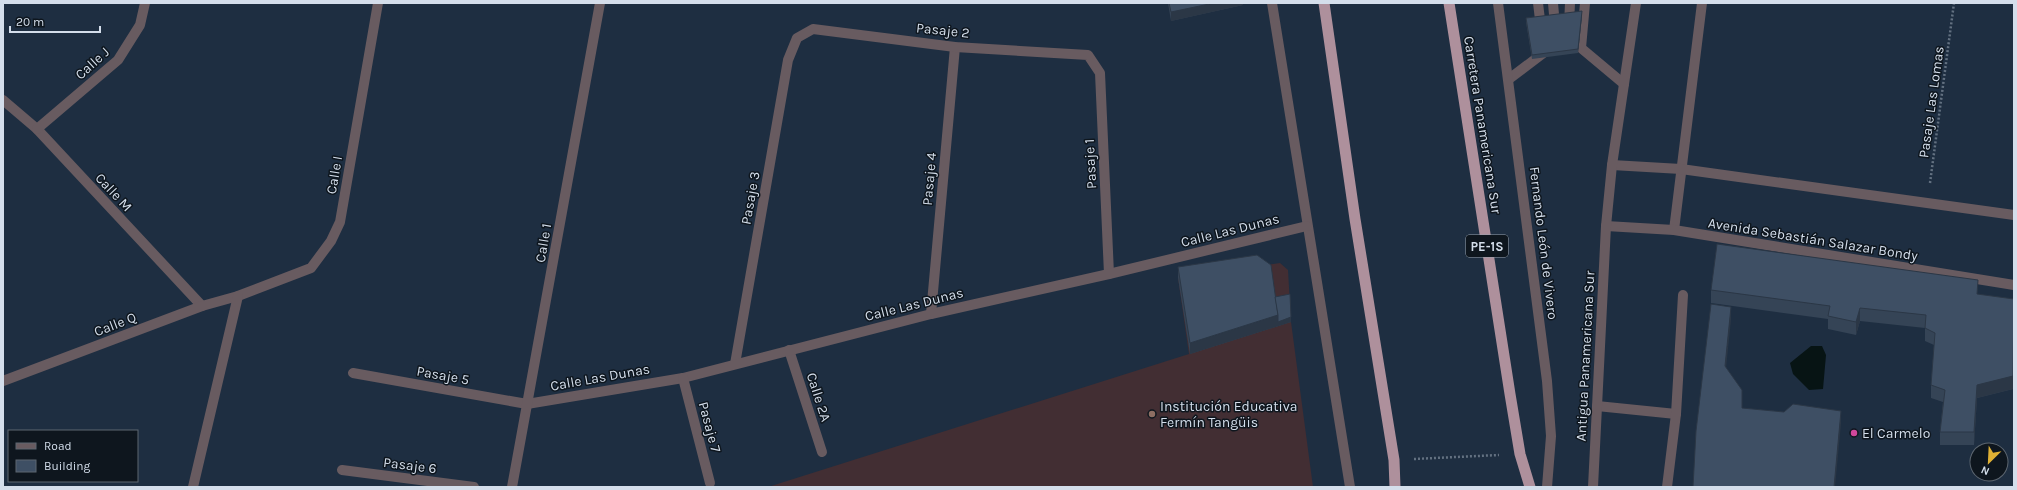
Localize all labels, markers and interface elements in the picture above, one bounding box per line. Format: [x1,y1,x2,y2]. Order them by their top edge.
scale bar [10,8,100,34]
text: 20 m [16,15,44,29]
street label: Pasaje 2 [915,19,970,42]
street label: Carretera Panamericana Sur [1460,35,1505,216]
street label: Calle J [72,44,113,83]
street label: Pasaje Las Lomas [1915,45,1948,159]
street label: Pasaje 1 [1081,139,1100,189]
street label: Pasaje 4 [919,152,940,206]
street label: Calle I [323,155,346,196]
street label: Fernando León de Vivero [1526,166,1561,321]
street label: Calle M [92,170,136,215]
street label: Pasaje 3 [737,170,764,226]
street label: Calle Las Dunas [1179,210,1281,251]
street label: Avenida Sebastián Salazar Bondy [1707,215,1919,265]
street label: Calle 1 [532,222,555,264]
road number: PE-1S [1466,235,1508,257]
street label: Antigua Panamericana Sur [1573,269,1599,442]
street label: Calle Las Dunas [863,284,965,325]
street label: Calle Q [92,309,139,340]
street label: Calle Las Dunas [549,360,651,395]
street label: Pasaje 5 [415,362,471,389]
street label: Calle 2A [803,370,834,424]
place label: Institución Educativa Fermín Tangüis [1160,398,1297,431]
street label: Pasaje 7 [695,400,725,455]
marker: Institución Educativa Fermín Tangüis [1147,409,1157,419]
place label: El Carmelo [1862,425,1930,442]
marker: El Carmelo [1849,428,1859,438]
legend [8,430,138,482]
text: Road [44,439,72,453]
north arrow [1969,442,2009,482]
street label: Pasaje 6 [382,454,438,477]
text: Building [44,459,91,473]
text: N [1979,463,1991,478]

